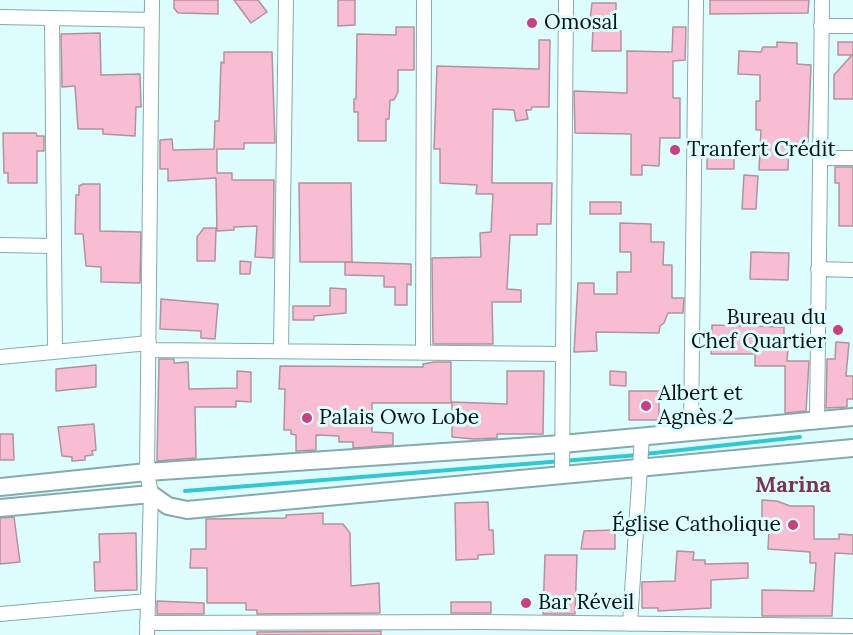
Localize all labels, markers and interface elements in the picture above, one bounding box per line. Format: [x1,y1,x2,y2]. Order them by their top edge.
place label: Omosal [544,10,618,36]
marker: Omosal [525,16,539,30]
place label: Tranfert Crédit [687,137,836,163]
marker: Tranfert Crédit [668,143,682,157]
place label: Bureau du Chef Quartier [691,305,826,355]
marker: Bureau du Chef Quartier [831,323,845,337]
place label: Albert et Agnès 2 [658,381,743,431]
marker: Albert et Agnès 2 [639,399,653,413]
place label: Palais Owo Lobe [319,405,479,431]
marker: Palais Owo Lobe [300,411,314,425]
district label: Marina [755,473,831,499]
place label: Église Catholique [612,512,781,538]
marker: Église Catholique [786,518,800,532]
place label: Bar Réveil [538,590,634,616]
marker: Bar Réveil [519,596,533,610]

